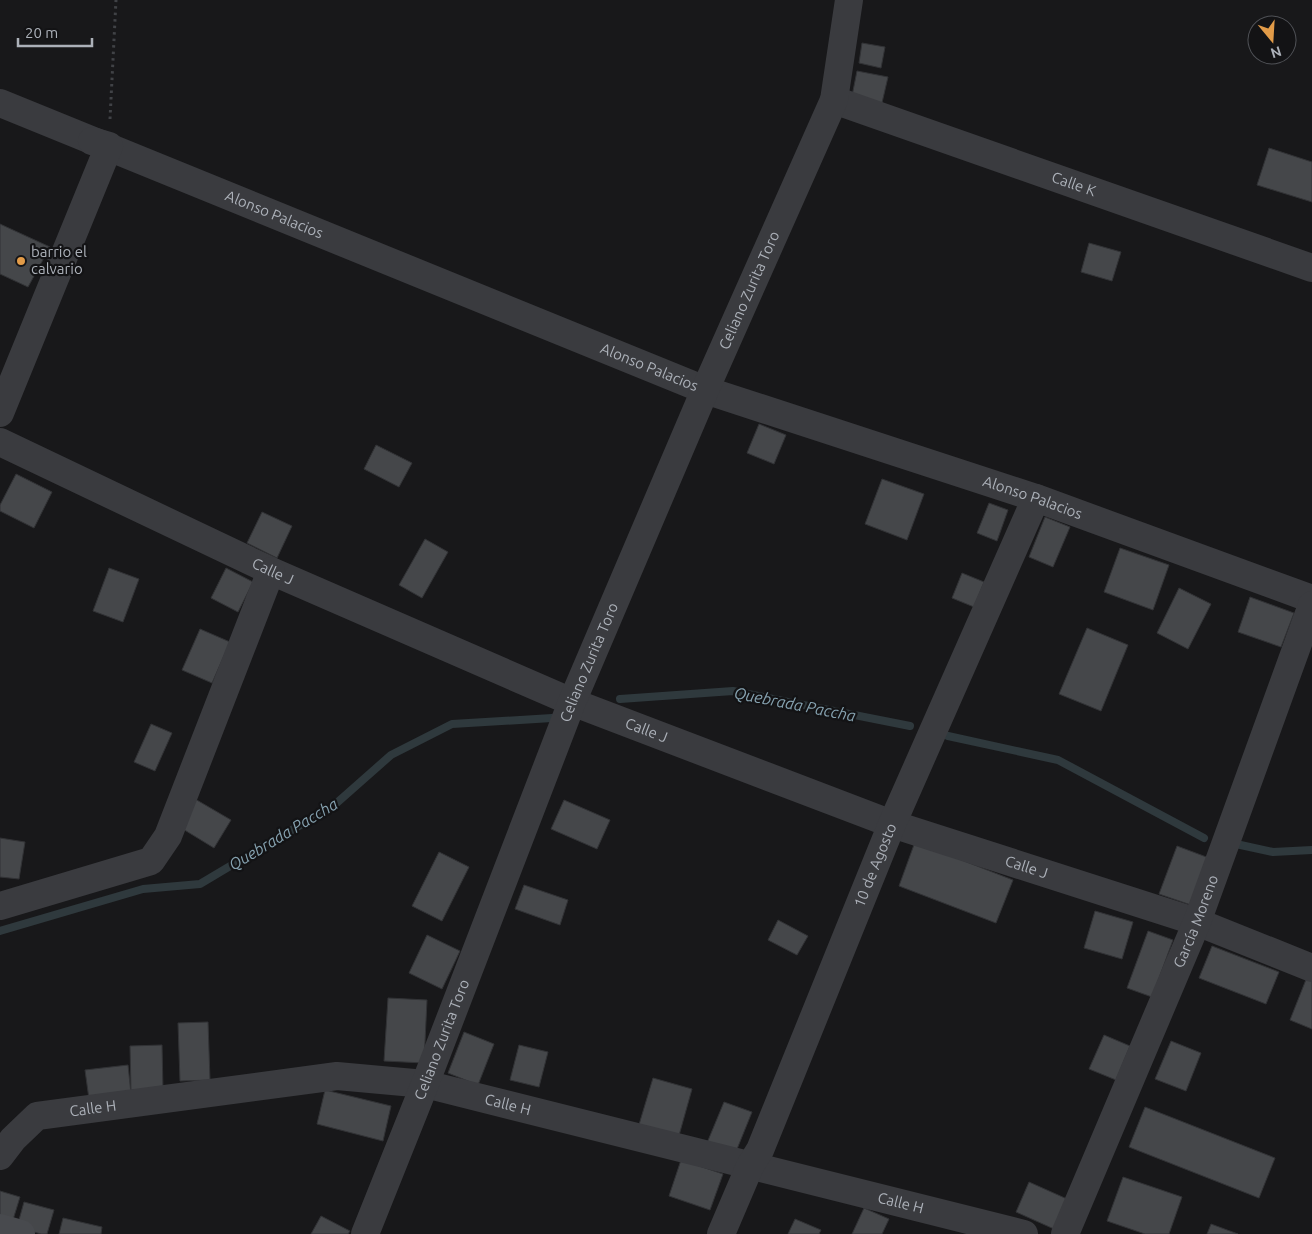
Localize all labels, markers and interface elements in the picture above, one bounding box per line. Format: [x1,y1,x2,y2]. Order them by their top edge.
scale bar [18,15,91,47]
north arrow [1247,15,1297,65]
text: 20 m [25,24,58,41]
text: N [1269,43,1283,62]
street label: Calle K [1049,168,1098,199]
street label: Alonso Palacios [223,187,326,242]
street label: Celiano Zurita Toro [715,228,783,352]
place label: barrio el calvario [31,243,87,277]
marker: barrio el calvario [15,255,27,267]
street label: Alonso Palacios [598,339,701,394]
street label: Alonso Palacios [981,472,1085,522]
street label: Calle J [249,554,296,588]
street label: Celiano Zurita Toro [556,600,621,724]
water label: Quebrada Paccha [732,683,858,726]
street label: Calle J [623,714,670,746]
water label: Quebrada Paccha [225,794,341,874]
street label: 10 de Agosto [850,821,899,910]
street label: Calle J [1003,852,1050,882]
street label: García Moreno [1170,873,1221,970]
street label: Celiano Zurita Toro [411,977,472,1102]
street label: Calle H [483,1090,533,1118]
street label: Calle H [68,1097,117,1120]
street label: Calle H [876,1189,926,1217]

